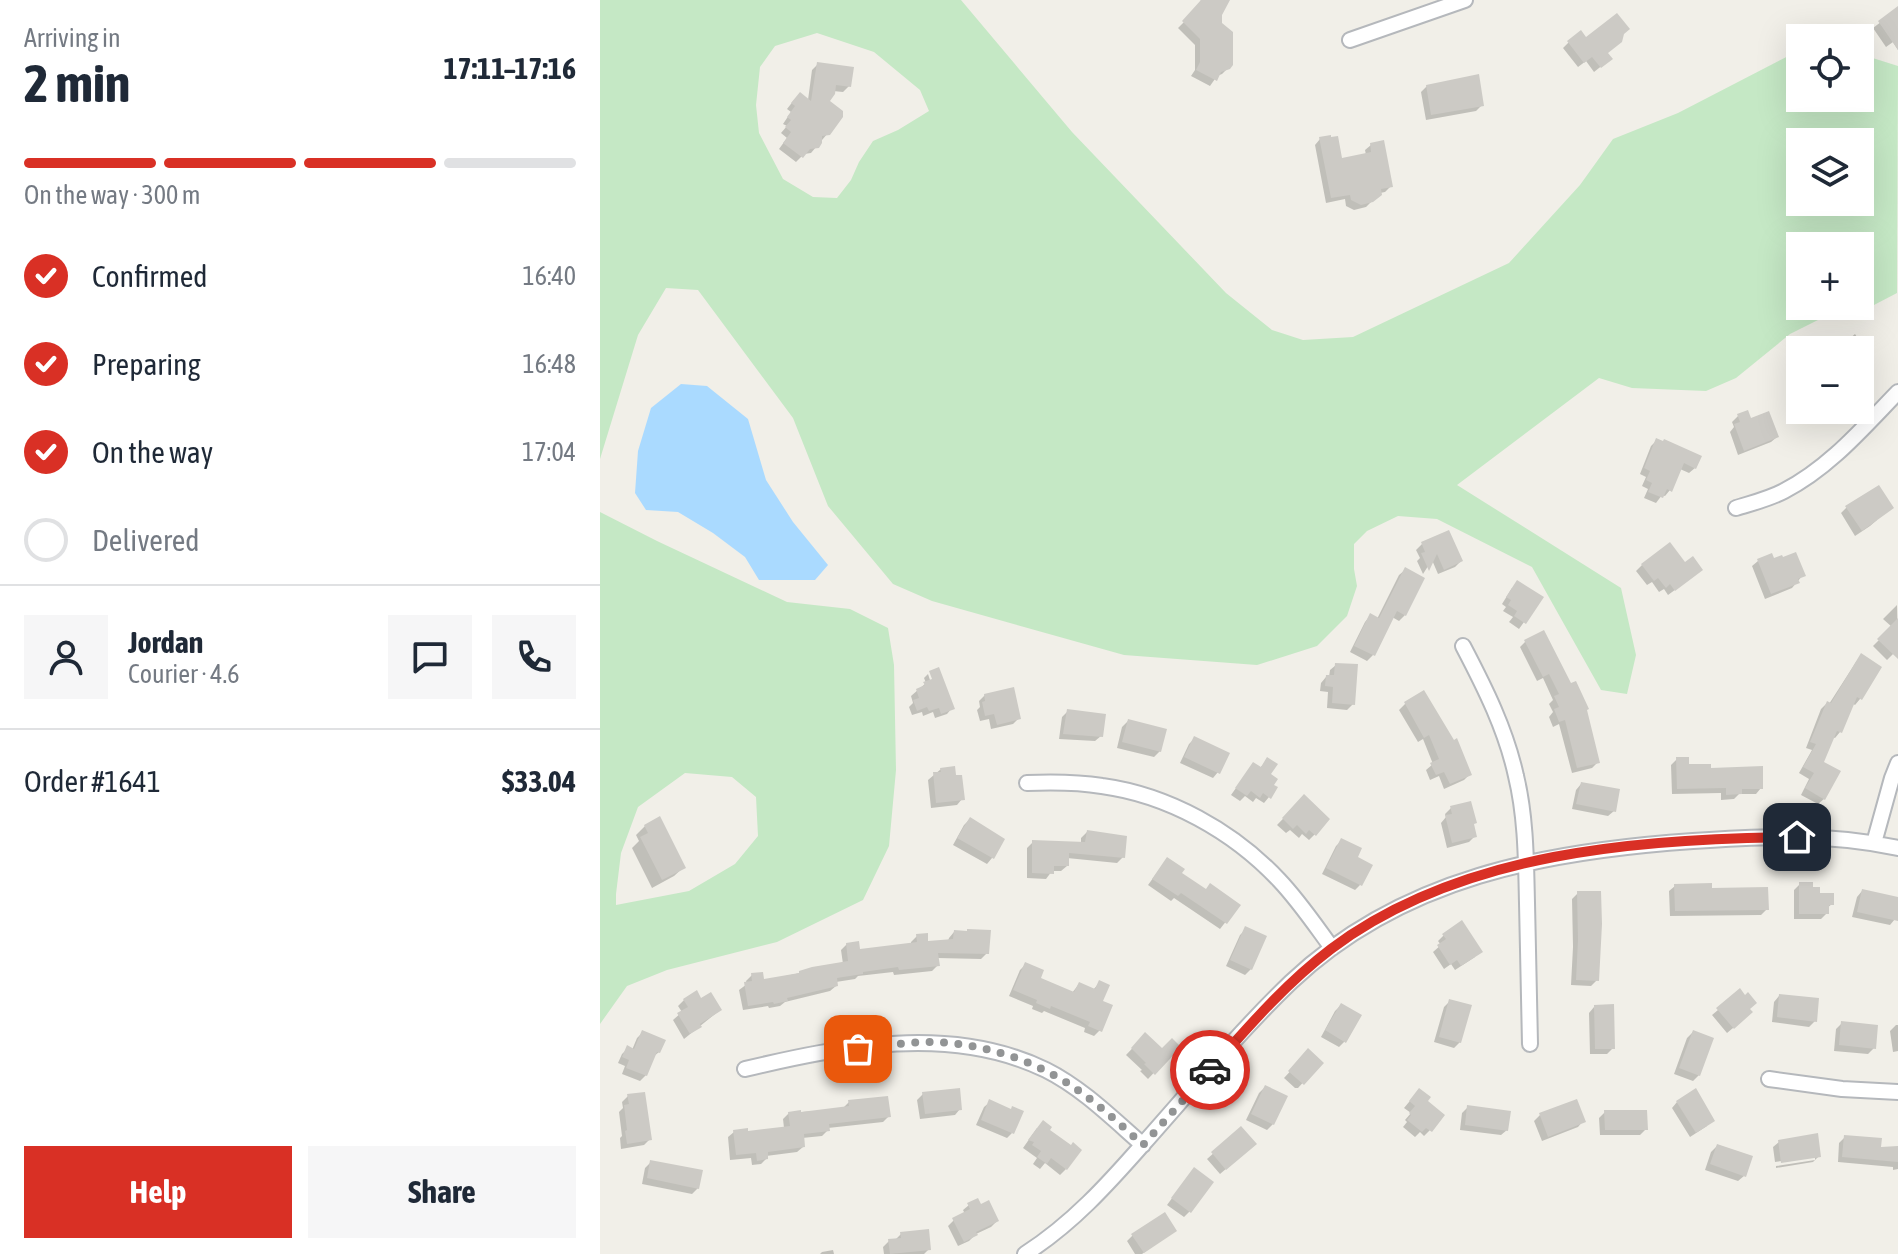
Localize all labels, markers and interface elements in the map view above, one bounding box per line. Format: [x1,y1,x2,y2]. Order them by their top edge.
text: Arriving in [24,23,121,53]
map controls [1786,24,1874,424]
button: locate [1786,24,1874,112]
text: 17:11–17:16 [444,51,576,85]
text: 2 min [24,53,130,113]
button: layers [1786,128,1874,216]
text: On the way · 300 m [24,180,201,210]
button: + [1786,232,1874,320]
icon: check [24,254,68,298]
text: Confirmed [92,259,207,293]
text: 16:40 [522,261,576,291]
button: − [1786,336,1874,424]
icon: check [24,342,68,386]
text: Preparing [92,347,201,381]
text: 16:48 [522,349,576,379]
icon: check [24,430,68,474]
text: On the way [92,435,213,469]
text: 17:04 [522,437,576,467]
text: Delivered [92,523,200,557]
button: person [24,615,108,699]
button: chat [388,615,472,699]
button: phone [492,615,576,699]
text: Jordan [128,625,203,659]
text: Courier · 4.6 [128,659,239,689]
text: Order #1641 [24,764,161,798]
text: $33.04 [502,764,576,798]
pin [1763,803,1831,871]
icon: home [1775,815,1819,859]
pin [824,1015,892,1083]
icon: bag [836,1027,880,1071]
courier [1170,1030,1250,1110]
icon: car [1188,1048,1232,1092]
button: Help [24,1146,292,1238]
button: Share [308,1146,576,1238]

